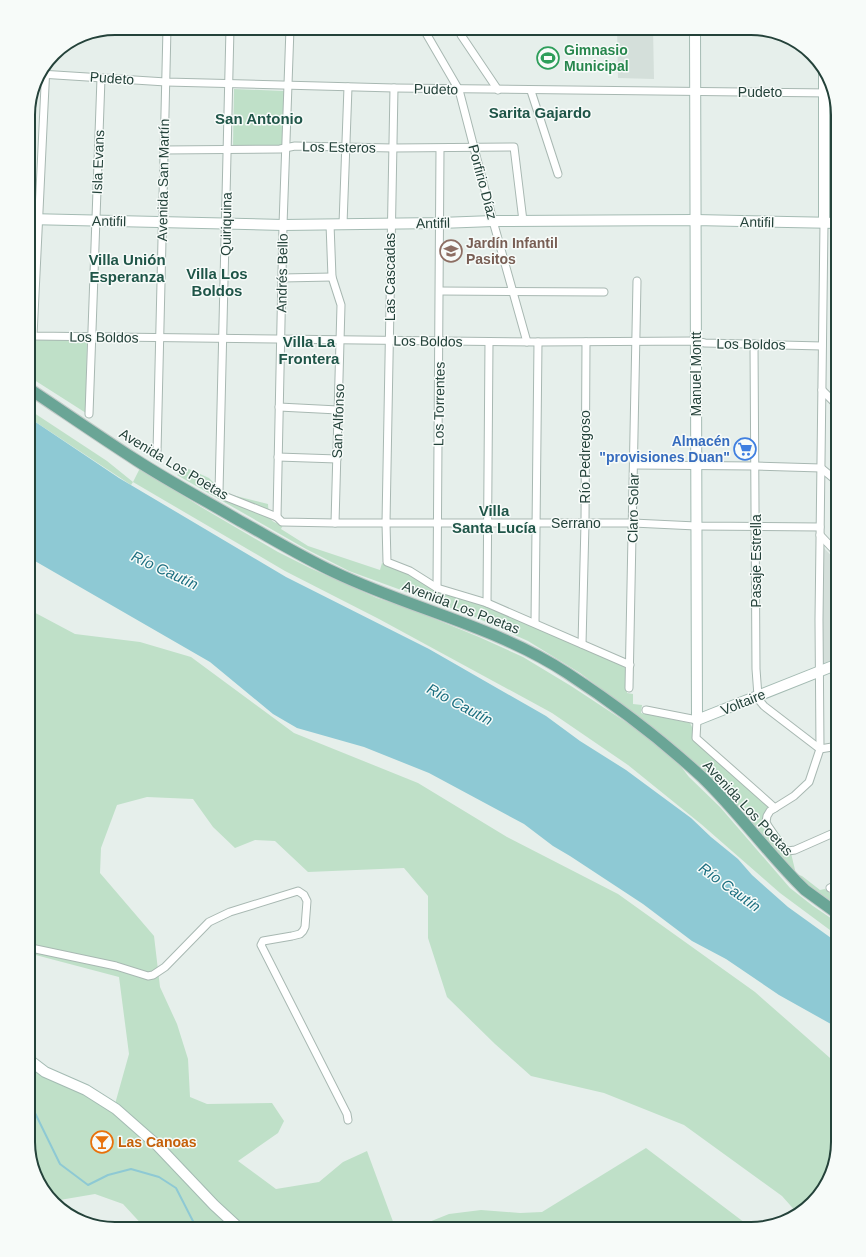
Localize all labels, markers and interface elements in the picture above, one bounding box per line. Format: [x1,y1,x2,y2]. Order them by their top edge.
place label: Gimnasio Municipal [564,42,629,74]
sports icon: Gimnasio Municipal [535,45,561,71]
street label: Pudeto [89,68,135,88]
street label: Pudeto [414,81,459,97]
street label: Pudeto [738,84,782,100]
district label: Sarita Gajardo [489,104,591,121]
district label: San Antonio [215,110,303,127]
street label: Avenida San Martín [154,119,172,241]
street label: Isla Evans [89,129,107,195]
street label: Los Esteros [302,138,376,156]
street label: Porfirio Díaz [465,143,501,221]
street label: Quiriquina [217,192,235,256]
street label: Antifil [92,213,126,229]
street label: Antifil [740,214,774,230]
street label: Antifil [416,215,450,231]
street label: Andrés Bello [273,233,291,313]
street label: Las Cascadas [382,233,398,321]
place label: Jardín Infantil Pasitos [466,235,558,267]
school or university icon: Jardín Infantil Pasitos [438,238,464,264]
district label: Villa Unión Esperanza [88,251,166,285]
district label: Villa Los Boldos [186,265,248,299]
street label: Los Boldos [69,328,139,346]
street label: Manuel Montt [688,331,704,416]
street label: Los Boldos [393,332,463,350]
district label: Villa La Frontera [279,333,340,367]
street label: Los Boldos [716,335,786,353]
street label: Los Torrentes [430,362,448,446]
street label: San Alfonso [329,383,347,459]
street label: Río Pedregoso [577,410,593,504]
street label: Avenida Los Poetas [117,425,231,503]
place label: Almacén "provisiones Duan" [599,433,730,465]
supermarket icon: Almacén "provisiones Duan" [732,436,758,462]
street label: Claro Solar [624,473,642,543]
district label: Villa Santa Lucía [452,502,537,536]
street label: Pasaje Estrella [748,514,764,608]
street label: Serrano [551,515,601,531]
water label: Río Cautín [129,547,201,593]
street label: Avenida Los Poetas [400,577,522,637]
water label: Río Cautín [424,680,496,728]
street label: Voltaire [718,686,768,718]
street label: Avenida Los Poetas [700,757,796,859]
water label: Río Cautín [696,859,764,915]
bar icon: Las Canoas [89,1129,115,1155]
place label: Las Canoas [118,1134,197,1150]

